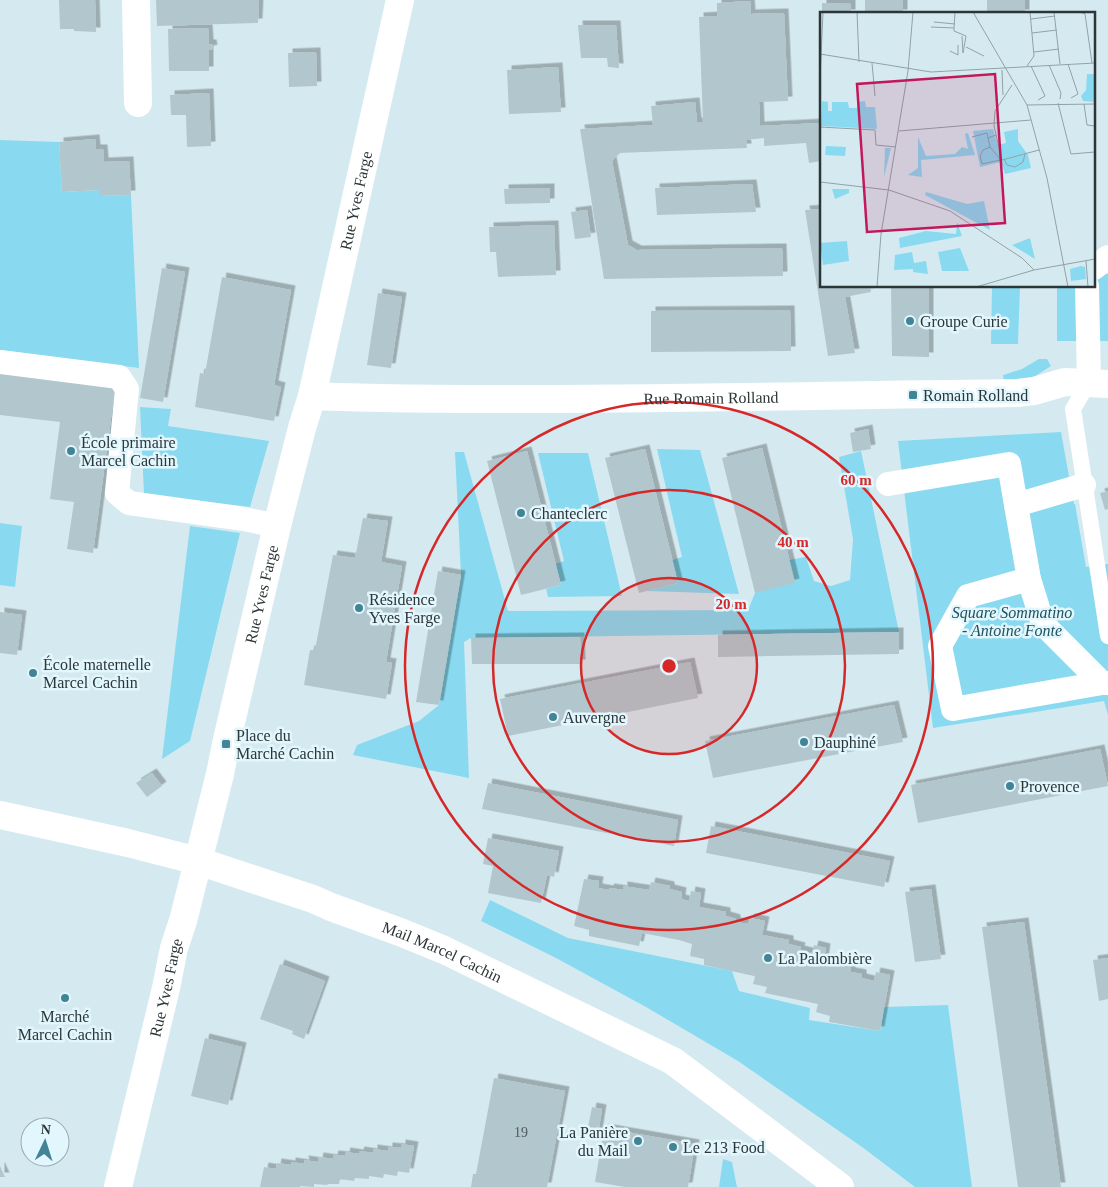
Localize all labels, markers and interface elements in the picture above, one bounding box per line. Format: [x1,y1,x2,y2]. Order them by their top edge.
inset map [820,12,1096,288]
street label: Rue Yves Farge [337,150,375,252]
place label: Groupe Curie [920,313,1008,331]
marker: Groupe Curie [904,315,916,327]
place label: Romain Rolland [923,387,1028,404]
street label: Rue Romain Rolland [643,389,779,407]
marker: Romain Rolland [907,389,919,401]
place label: École primaire Marcel Cachin [81,433,176,469]
marker: École primaire Marcel Cachin [65,445,77,457]
text: 60 m [840,472,872,488]
place label: Chanteclerc [531,505,607,522]
marker: Chanteclerc [515,507,527,519]
text: 40 m [777,534,809,550]
street label: Rue Yves Farge [242,543,281,645]
place label: Résidence Yves Farge [369,591,440,627]
text: 20 m [715,596,747,612]
marker: Résidence Yves Farge [353,602,365,614]
park label: Square Sommatino - Antoine Fonte [952,604,1072,639]
place label: École maternelle Marcel Cachin [43,655,151,691]
centre of rings [660,657,678,675]
marker: École maternelle Marcel Cachin [27,667,39,679]
place label: Auvergne [563,709,626,727]
marker: Auvergne [547,711,559,723]
place label: Place du Marché Cachin [236,727,334,762]
place label: Dauphiné [814,734,876,752]
marker: Dauphiné [798,736,810,748]
marker: Place du Marché Cachin [220,738,232,750]
place label: Provence [1020,778,1080,795]
marker: Provence [1004,780,1016,792]
street label: Mail Marcel Cachin [380,918,505,986]
street label: Rue Yves Farge [146,936,186,1039]
place label: La Palombière [778,950,872,967]
marker: La Palombière [762,952,774,964]
marker: Marché Marcel Cachin [59,992,71,1004]
place label: Marché Marcel Cachin [18,1008,112,1043]
north arrow [20,1117,70,1167]
text: N [40,1122,51,1137]
place label: La Panière du Mail [559,1124,629,1159]
house number: 19 [514,1125,528,1140]
marker: La Panière du Mail [632,1135,644,1147]
place label: Le 213 Food [683,1139,765,1156]
marker: Le 213 Food [667,1141,679,1153]

